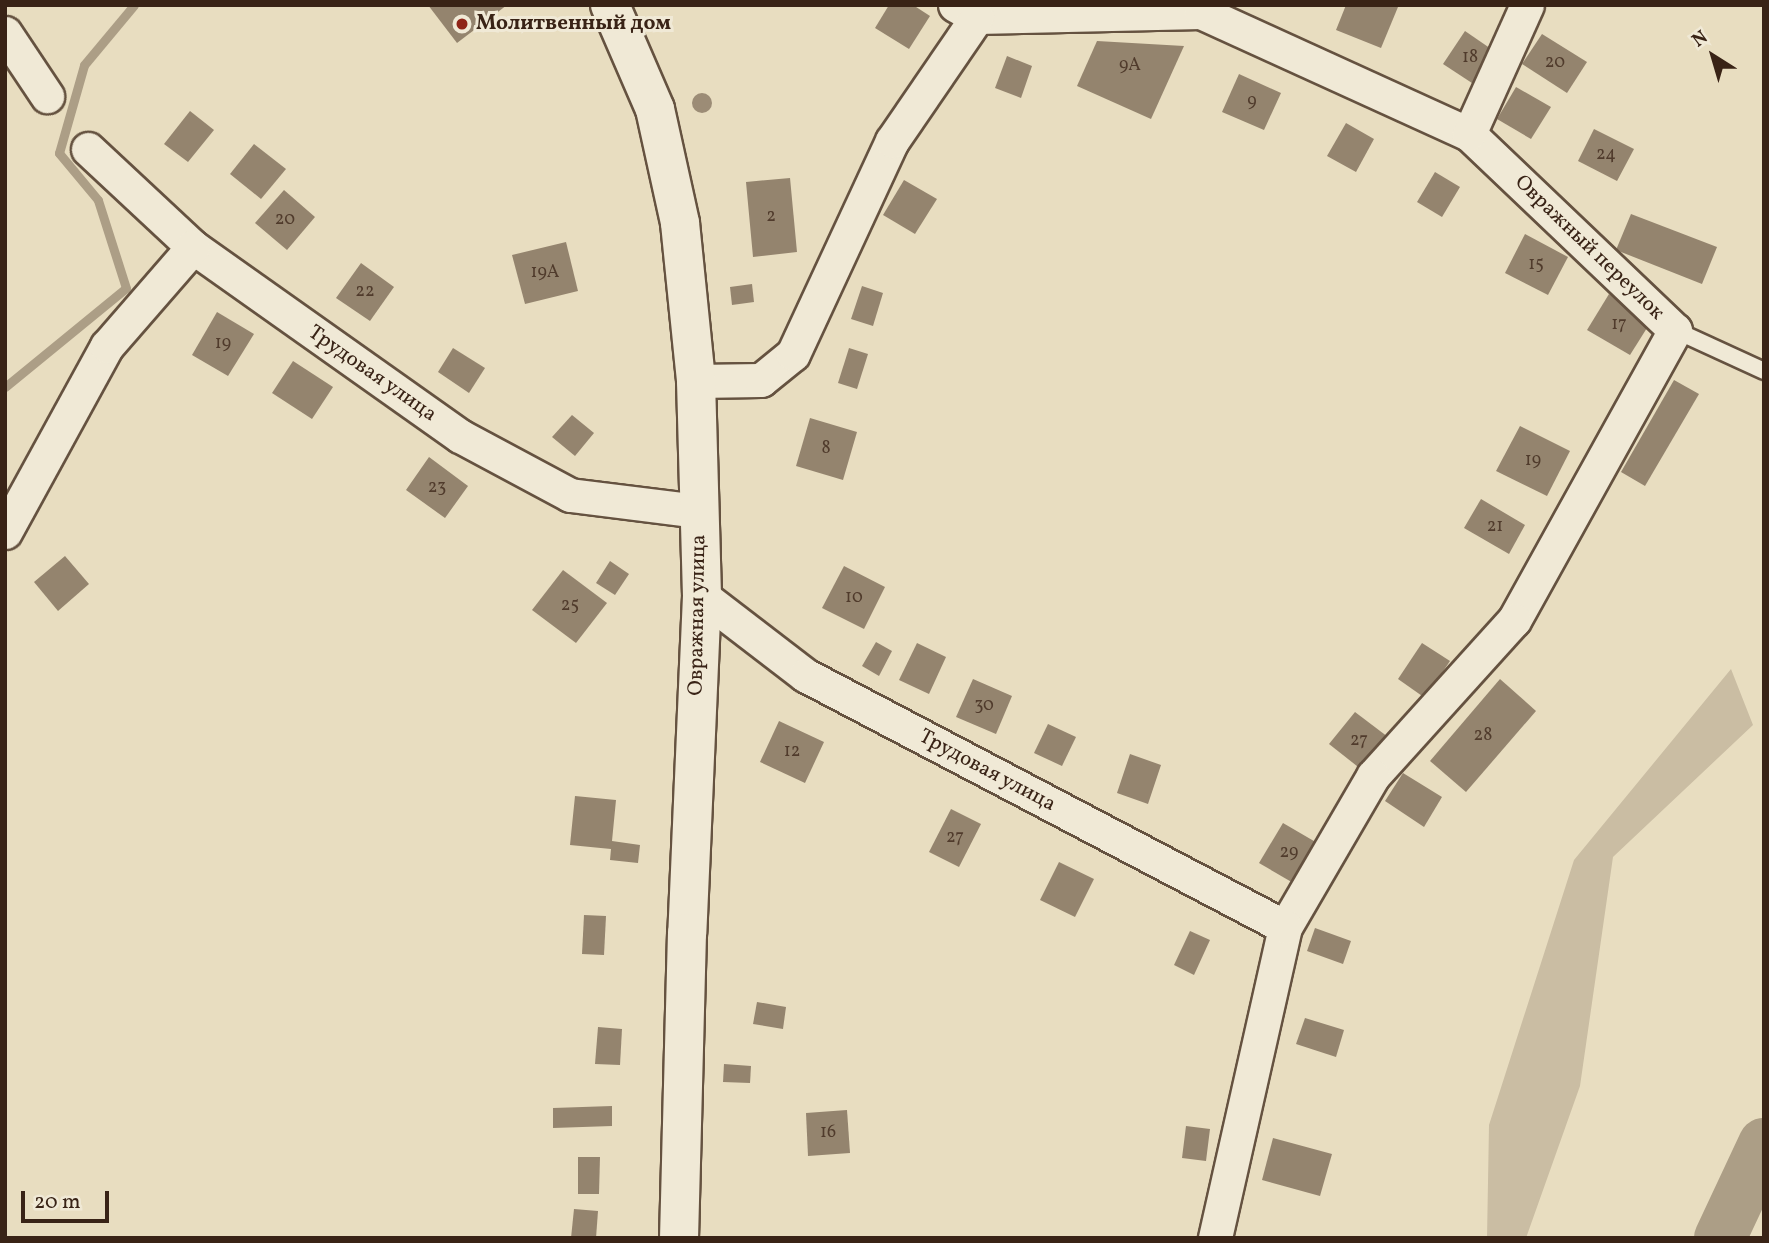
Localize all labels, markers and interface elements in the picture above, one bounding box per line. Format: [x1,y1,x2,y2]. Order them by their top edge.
place label: Молитвенный дом [476,11,671,37]
marker: Молитвенный дом [454,16,470,32]
north arrow [1678,21,1748,91]
text: N [1687,25,1714,54]
house number: 18 [1462,47,1478,69]
house number: 20 [1545,52,1565,74]
house number: 9А [1119,55,1141,77]
house number: 9 [1247,91,1257,113]
house number: 24 [1596,144,1616,166]
street label: Овражный переулок [1509,170,1669,326]
house number: 2 [766,206,776,228]
house number: 20 [275,209,295,231]
house number: 15 [1528,254,1544,276]
house number: 19А [531,262,559,284]
house number: 22 [355,281,375,303]
house number: 17 [1611,314,1627,336]
street label: Трудовая улица [303,320,441,428]
house number: 19 [215,333,231,355]
house number: 8 [821,438,831,460]
house number: 19 [1525,450,1541,472]
house number: 23 [428,477,446,499]
house number: 21 [1487,516,1503,538]
street label: Овражная улица [684,534,712,696]
house number: 10 [845,587,863,609]
house number: 25 [561,595,579,617]
house number: 30 [974,695,994,717]
street label: Трудовая улица [914,724,1060,818]
house number: 28 [1474,725,1492,747]
house number: 27 [1350,730,1368,752]
house number: 12 [784,741,800,763]
house number: 27 [946,827,964,849]
house number: 29 [1280,842,1298,864]
house number: 16 [820,1122,836,1144]
scale bar [24,1176,112,1220]
text: 20 m [34,1188,80,1217]

